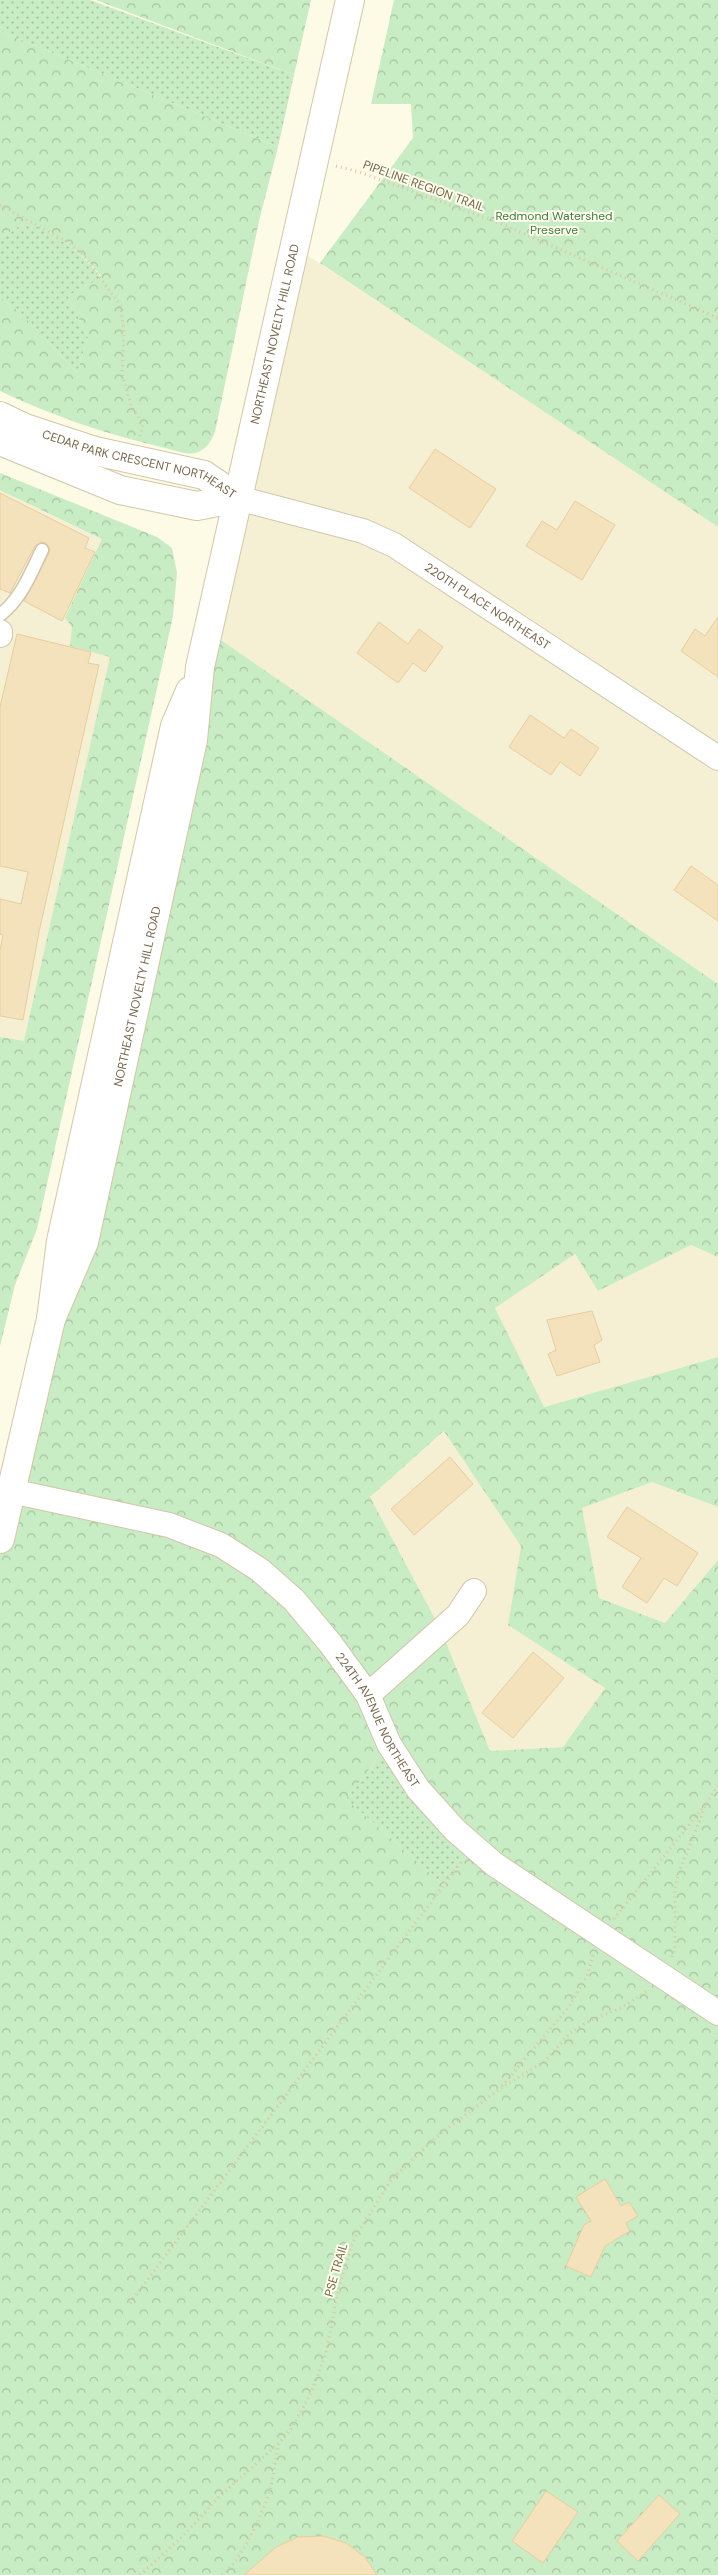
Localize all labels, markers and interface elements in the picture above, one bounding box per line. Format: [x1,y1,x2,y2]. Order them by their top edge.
street label: PIPELINE REGION TRAIL [361,157,487,215]
park label: Redmond Watershed Preserve [496,208,612,238]
street label: NORTHEAST NOVELTY HILL ROAD [247,243,303,426]
street label: CEDAR PARK CRESCENT NORTHEAST [40,426,239,502]
street label: 220TH PLACE NORTHEAST [422,559,553,654]
street label: NORTHEAST NOVELTY HILL ROAD [110,905,165,1088]
street label: 224TH AVENUE NORTHEAST [332,1649,423,1791]
street label: PSE TRAIL [321,2241,351,2299]

